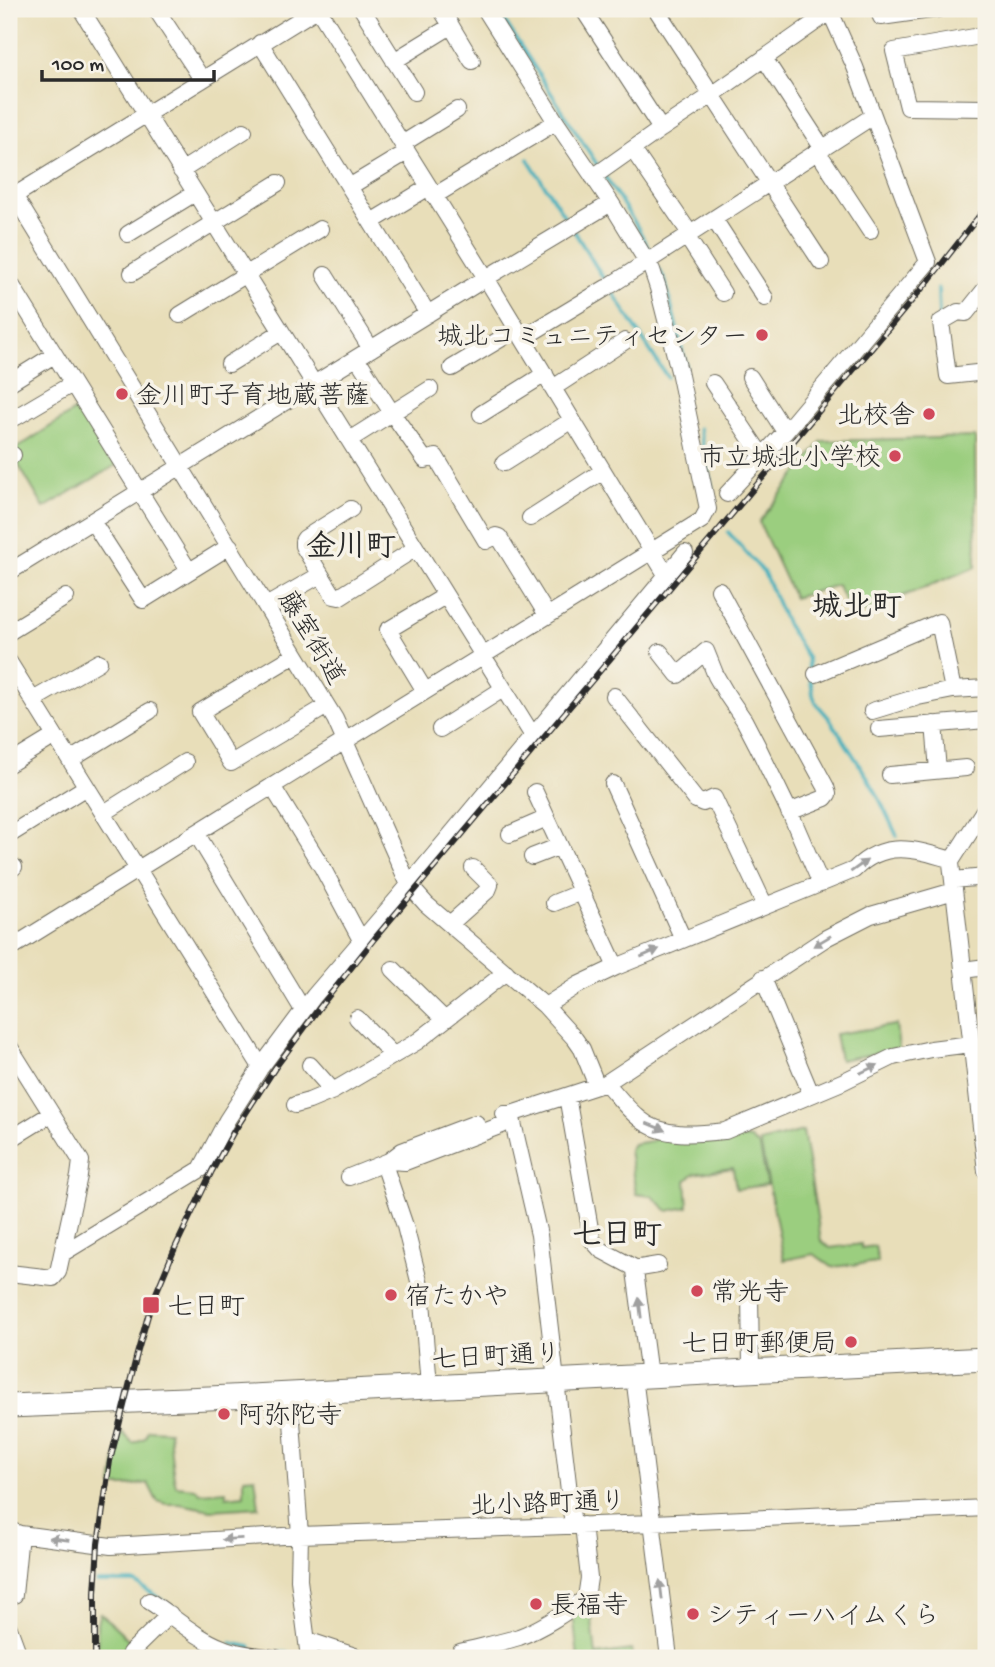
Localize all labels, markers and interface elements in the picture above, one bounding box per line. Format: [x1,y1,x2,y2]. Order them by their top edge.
scale bar [42,38,214,82]
text: 100 m [51,54,104,79]
place label: 城北コミュニティセンター [437,323,748,355]
marker: 城北コミュニティセンター [754,327,770,343]
place label: 金川町子育地蔵菩薩 [136,381,370,414]
marker: 金川町子育地蔵菩薩 [114,386,130,402]
place label: 北校舎 [837,401,915,434]
marker: 北校舎 [921,406,937,422]
place label: 市立城北小学校 [699,444,881,476]
marker: 市立城北小学校 [887,448,903,464]
district label: 金川町 [306,530,396,567]
street label: 藤室街道 [269,586,351,692]
district label: 城北町 [812,590,902,627]
one-way arrow [849,859,869,872]
one-way arrow [813,935,832,948]
one-way arrow [639,947,660,958]
one-way arrow [859,1063,880,1074]
one-way arrow [646,1121,667,1132]
district label: 七日町 [572,1220,662,1255]
place label: 常光寺 [711,1278,789,1311]
place label: 宿たかや [405,1283,509,1315]
marker: 常光寺 [689,1283,705,1299]
marker: 宿たかや [383,1287,399,1303]
place label: 七日町 [167,1294,245,1325]
marker: 七日町 [141,1295,161,1315]
one-way arrow [635,1297,646,1319]
place label: 七日町郵便局 [681,1330,837,1362]
marker: 七日町郵便局 [843,1334,859,1350]
street label: 七日町通り [431,1341,562,1378]
place label: 阿弥陀寺 [238,1401,342,1434]
marker: 阿弥陀寺 [216,1406,232,1422]
street label: 北小路町通り [470,1487,627,1525]
one-way arrow [48,1534,70,1545]
one-way arrow [221,1534,243,1545]
one-way arrow [655,1579,666,1601]
place label: 長福寺 [550,1591,628,1624]
marker: 長福寺 [528,1596,544,1612]
place label: シティーハイムくら [707,1603,940,1634]
marker: シティーハイムくら [685,1606,701,1622]

